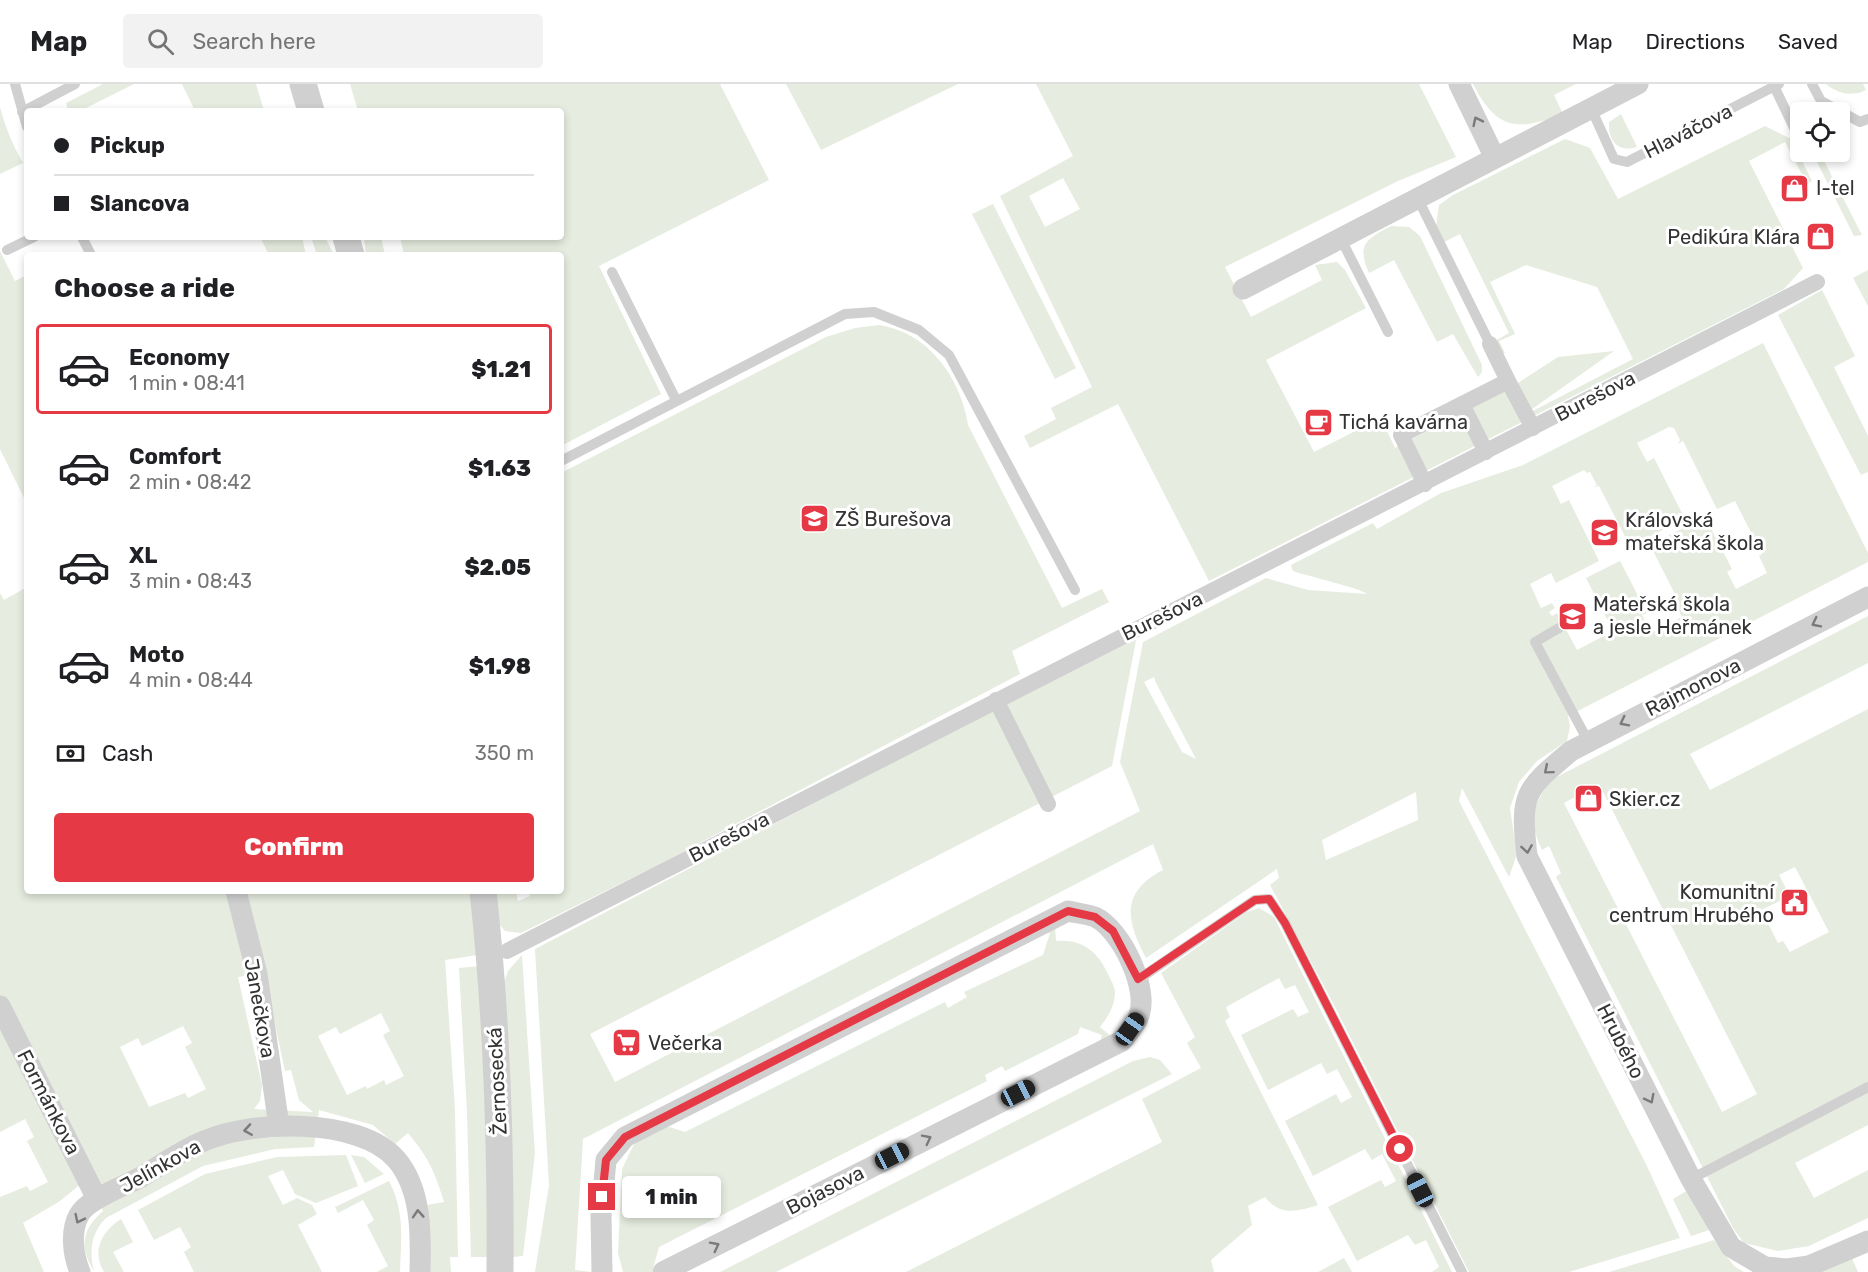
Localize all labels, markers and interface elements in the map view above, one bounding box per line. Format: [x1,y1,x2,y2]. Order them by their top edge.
search box [123,14,543,68]
text: Map [30,25,87,58]
icon: search [144,25,177,58]
text: Search here [192,28,316,55]
text: Map [1572,29,1613,54]
text: Directions [1646,29,1745,54]
text: Saved [1778,29,1838,54]
street label: Hlaváčova [1640,99,1736,163]
map controls [1790,102,1850,162]
button: locate [1790,102,1850,162]
one-way arrow [1473,116,1485,127]
text: Pickup [90,132,165,159]
shop icon: I-tel [1779,172,1811,204]
place label: I-tel [1816,176,1855,200]
text: Slancova [90,190,190,217]
shop icon: Pedikúra Klára [1805,221,1837,253]
place label: Pedikúra Klára [1667,225,1800,249]
text: Choose a ride [54,272,235,304]
icon: car [57,342,111,396]
text: Economy [129,344,230,371]
text: $1.21 [471,356,531,383]
street label: Burešova [1551,366,1639,426]
text: 1 min · 08:41 [129,371,245,395]
cafe icon: Tichá kavárna [1302,406,1334,438]
place label: Tichá kavárna [1339,410,1468,434]
icon: car [57,441,111,495]
text: Comfort [129,443,221,470]
text: $1.63 [468,455,531,482]
text: 2 min · 08:42 [129,470,251,494]
school or university icon: ZŠ Burešova [798,503,830,535]
place label: ZŠ Burešova [835,507,951,531]
place label: Královská mateřská škola [1625,508,1764,555]
school or university icon: Královská mateřská škola [1588,516,1620,548]
icon: car [57,540,111,594]
text: XL [129,542,157,569]
text: $2.05 [464,554,531,581]
text: 3 min · 08:43 [129,569,252,593]
street label: Burešova [1118,586,1206,646]
place label: Mateřská škola a jesle Heřmánek [1593,592,1753,639]
school or university icon: Mateřská škola a jesle Heřmánek [1556,600,1588,632]
one-way arrow [1811,616,1822,628]
icon: car [57,639,111,693]
text: Moto [129,641,184,668]
text: $1.98 [469,653,531,680]
street label: Rajmonova [1641,653,1745,721]
text: 4 min · 08:44 [129,668,253,692]
one-way arrow [1619,715,1630,727]
icon: cash [54,737,87,770]
text: Cash [102,740,153,767]
text: 350 m [475,741,534,765]
one-way arrow [1544,762,1555,773]
shop icon: Skier.cz [1572,783,1604,815]
place label: Skier.cz [1609,787,1680,811]
street label: Burešova [685,807,773,867]
button: Confirm [54,813,534,882]
one-way arrow [1520,844,1532,854]
place label: Komunitní centrum Hrubého [1609,880,1775,927]
public building icon: Komunitní centrum Hrubého [1779,887,1811,919]
street label: Janečkova [239,956,281,1060]
street label: Hrubého [1592,1000,1650,1082]
car [1112,1009,1148,1049]
street label: Žernosecká [482,1027,512,1135]
supermarket icon: Večerka [611,1027,643,1059]
place label: Večerka [648,1031,722,1055]
street label: Formánkova [12,1046,86,1158]
car [998,1077,1038,1109]
one-way arrow [1643,1092,1654,1103]
one-way arrow [243,1124,253,1136]
street label: Jelínkova [116,1134,204,1198]
one-way arrow [921,1135,931,1146]
route start [1386,1135,1413,1162]
car [872,1140,912,1172]
street label: Bojasova [782,1160,868,1220]
car [1404,1170,1436,1210]
callout: 1 min [623,1176,722,1218]
route end [588,1183,615,1210]
text: 1 min [645,1185,698,1209]
one-way arrow [412,1209,425,1218]
one-way arrow [74,1213,86,1224]
one-way arrow [709,1241,720,1253]

